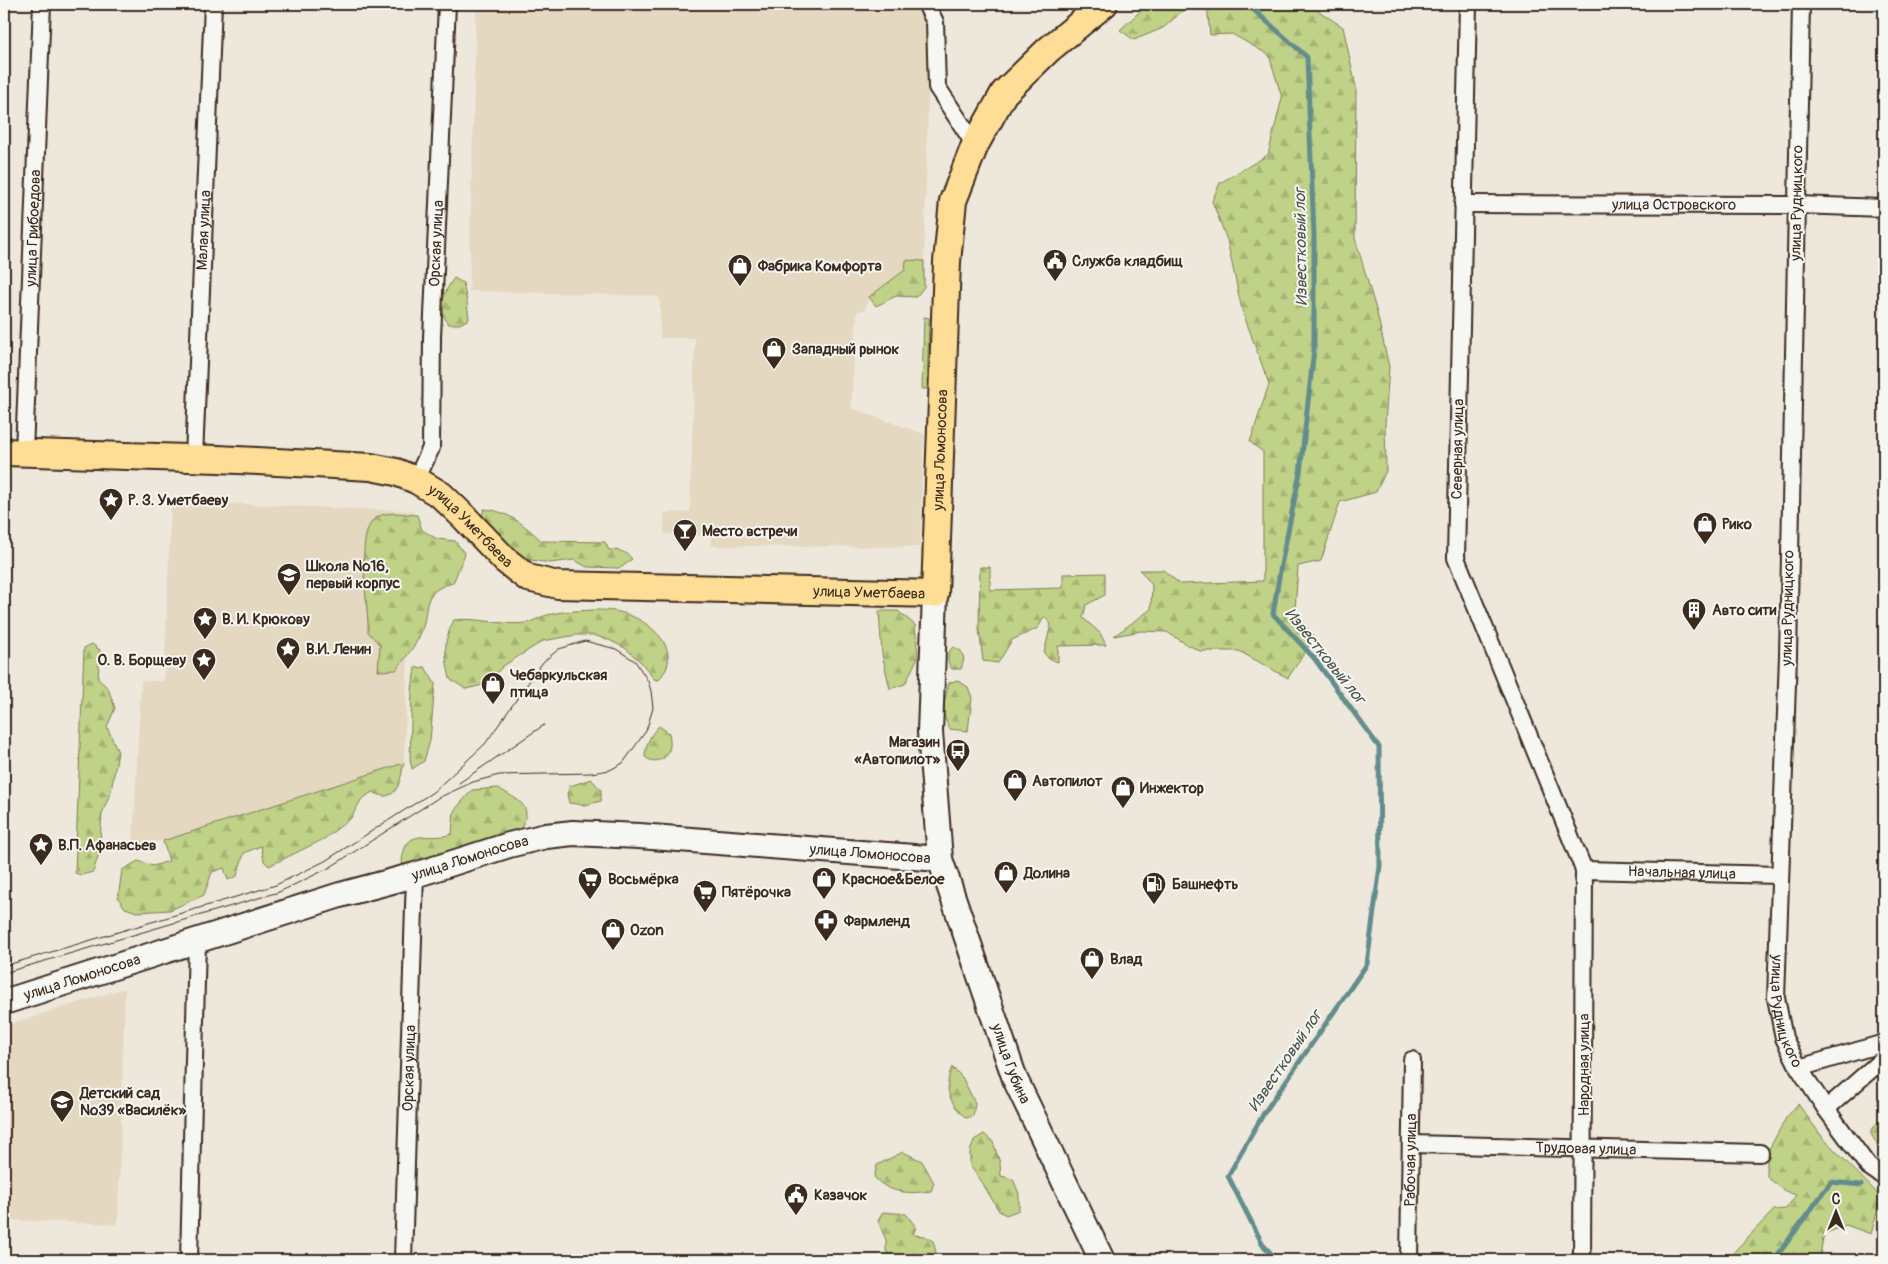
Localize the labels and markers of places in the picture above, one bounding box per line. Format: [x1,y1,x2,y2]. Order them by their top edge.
public building icon: Служба кладбищ [1042,248,1068,282]
place label: Служба кладбищ [1072,252,1183,271]
shop icon: Фабрика Комфорта [727,253,753,287]
place label: Фабрика Комфорта [757,257,882,276]
shop icon: Западный рынок [761,336,787,370]
place label: Западный рынок [792,340,899,359]
place icon: Р. З. Уметбаеву [98,487,124,521]
place label: Р. З. Уметбаеву [128,491,229,510]
shop icon: Рико [1692,511,1718,545]
place label: Рико [1722,515,1752,534]
bar icon: Место встречи [672,518,698,552]
place label: Место встречи [702,522,798,541]
place label: Школа №16, первый корпус [305,557,401,593]
school or university icon: Школа №16, первый корпус [276,562,302,596]
building icon: Авто сити [1681,597,1707,631]
place label: Авто сити [1712,601,1777,620]
place icon: В. И. Крюкову [192,606,218,640]
place label: В. И. Крюкову [222,610,310,629]
place icon: В.И. Ленин [275,636,301,670]
place label: В.И. Ленин [306,640,372,659]
place icon: О. В. Борщеву [191,647,217,681]
place label: О. В. Борщеву [97,651,187,670]
place label: Чебаркульская птица [510,666,607,702]
shop icon: Чебаркульская птица [480,671,506,705]
place label: Магазин «Автопилот» [854,733,941,769]
bus stop icon: Магазин «Автопилот» [945,738,971,772]
shop icon: Автопилот [1002,768,1028,802]
place label: Автопилот [1032,772,1103,791]
shop icon: Инжектор [1110,775,1136,809]
place label: Инжектор [1140,779,1204,798]
place icon: В.П. Афанасьев [28,832,54,866]
place label: В.П. Афанасьев [58,836,156,855]
shop icon: Долина [993,860,1019,894]
place label: Долина [1023,864,1070,883]
supermarket icon: Восьмёрка [577,866,603,900]
shop icon: Красное&Белое [811,866,837,900]
place label: Восьмёрка [608,870,679,889]
place label: Красное&Белое [842,870,945,889]
fuel station icon: Башнефть [1141,871,1167,905]
place label: Башнефть [1172,875,1239,894]
supermarket icon: Пятёрочка [692,879,718,913]
place label: Пятёрочка [722,883,791,902]
pharmacy icon: Фармленд [813,908,839,942]
place label: Фармленд [843,912,911,931]
shop icon: Ozon [600,917,626,951]
place label: Ozon [630,921,664,940]
shop icon: Влад [1079,946,1105,980]
place label: Влад [1110,950,1143,969]
place label: Детский сад №39 «Василёк» [79,1084,187,1120]
school or university icon: Детский сад №39 «Василёк» [49,1089,75,1123]
public building icon: Казачок [783,1182,809,1216]
place label: Казачок [814,1186,867,1205]

